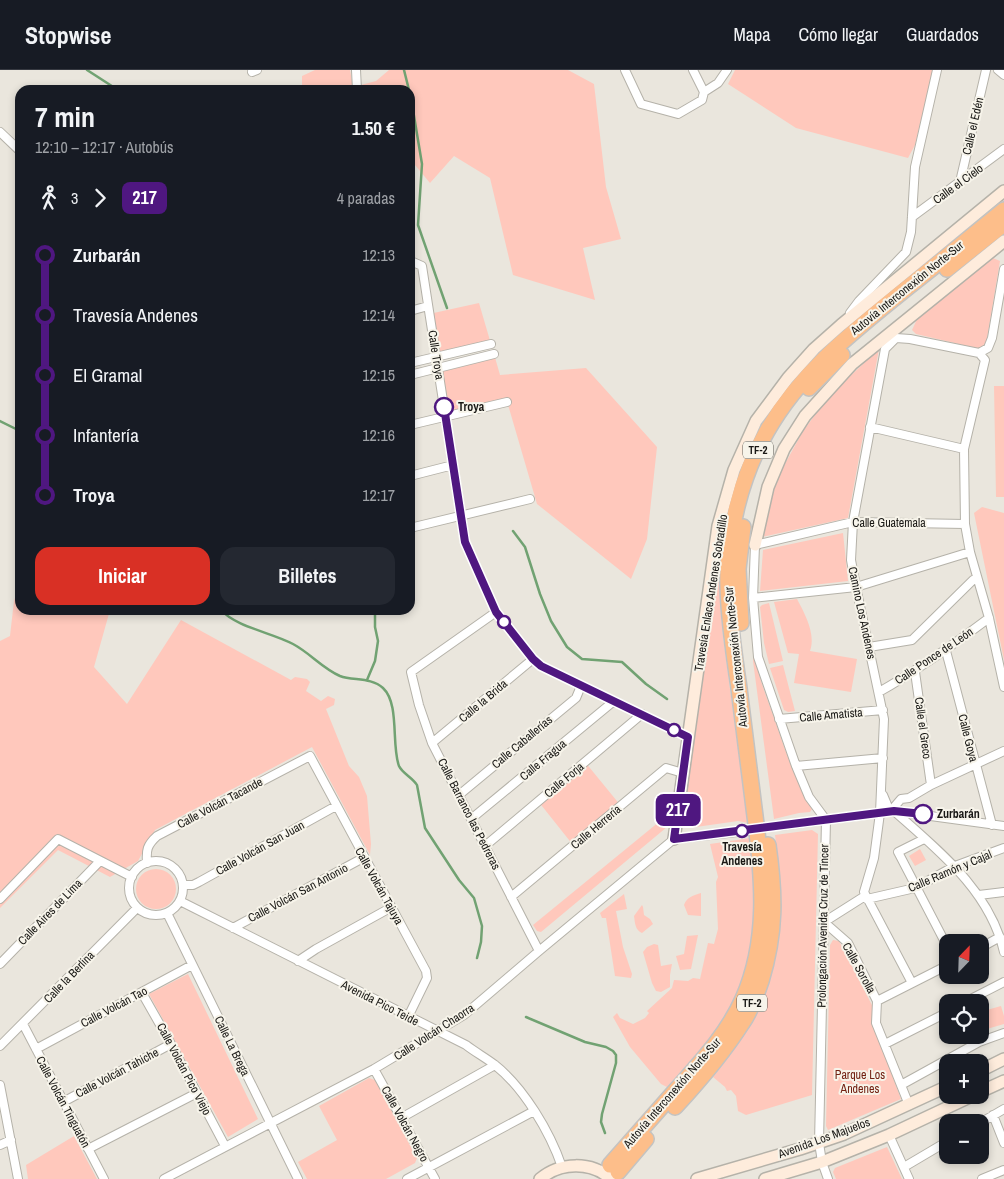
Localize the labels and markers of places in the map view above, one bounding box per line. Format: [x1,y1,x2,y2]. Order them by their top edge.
marker: Troya [434,397,454,417]
place label: Troya [458,399,485,415]
unlabelled marker [497,615,511,629]
unlabelled marker [667,723,681,737]
marker: Zurbarán [913,804,933,824]
place label: Zurbarán [937,806,980,822]
marker: Travesía Andenes [735,824,749,838]
place label: Travesía Andenes [721,839,763,869]

